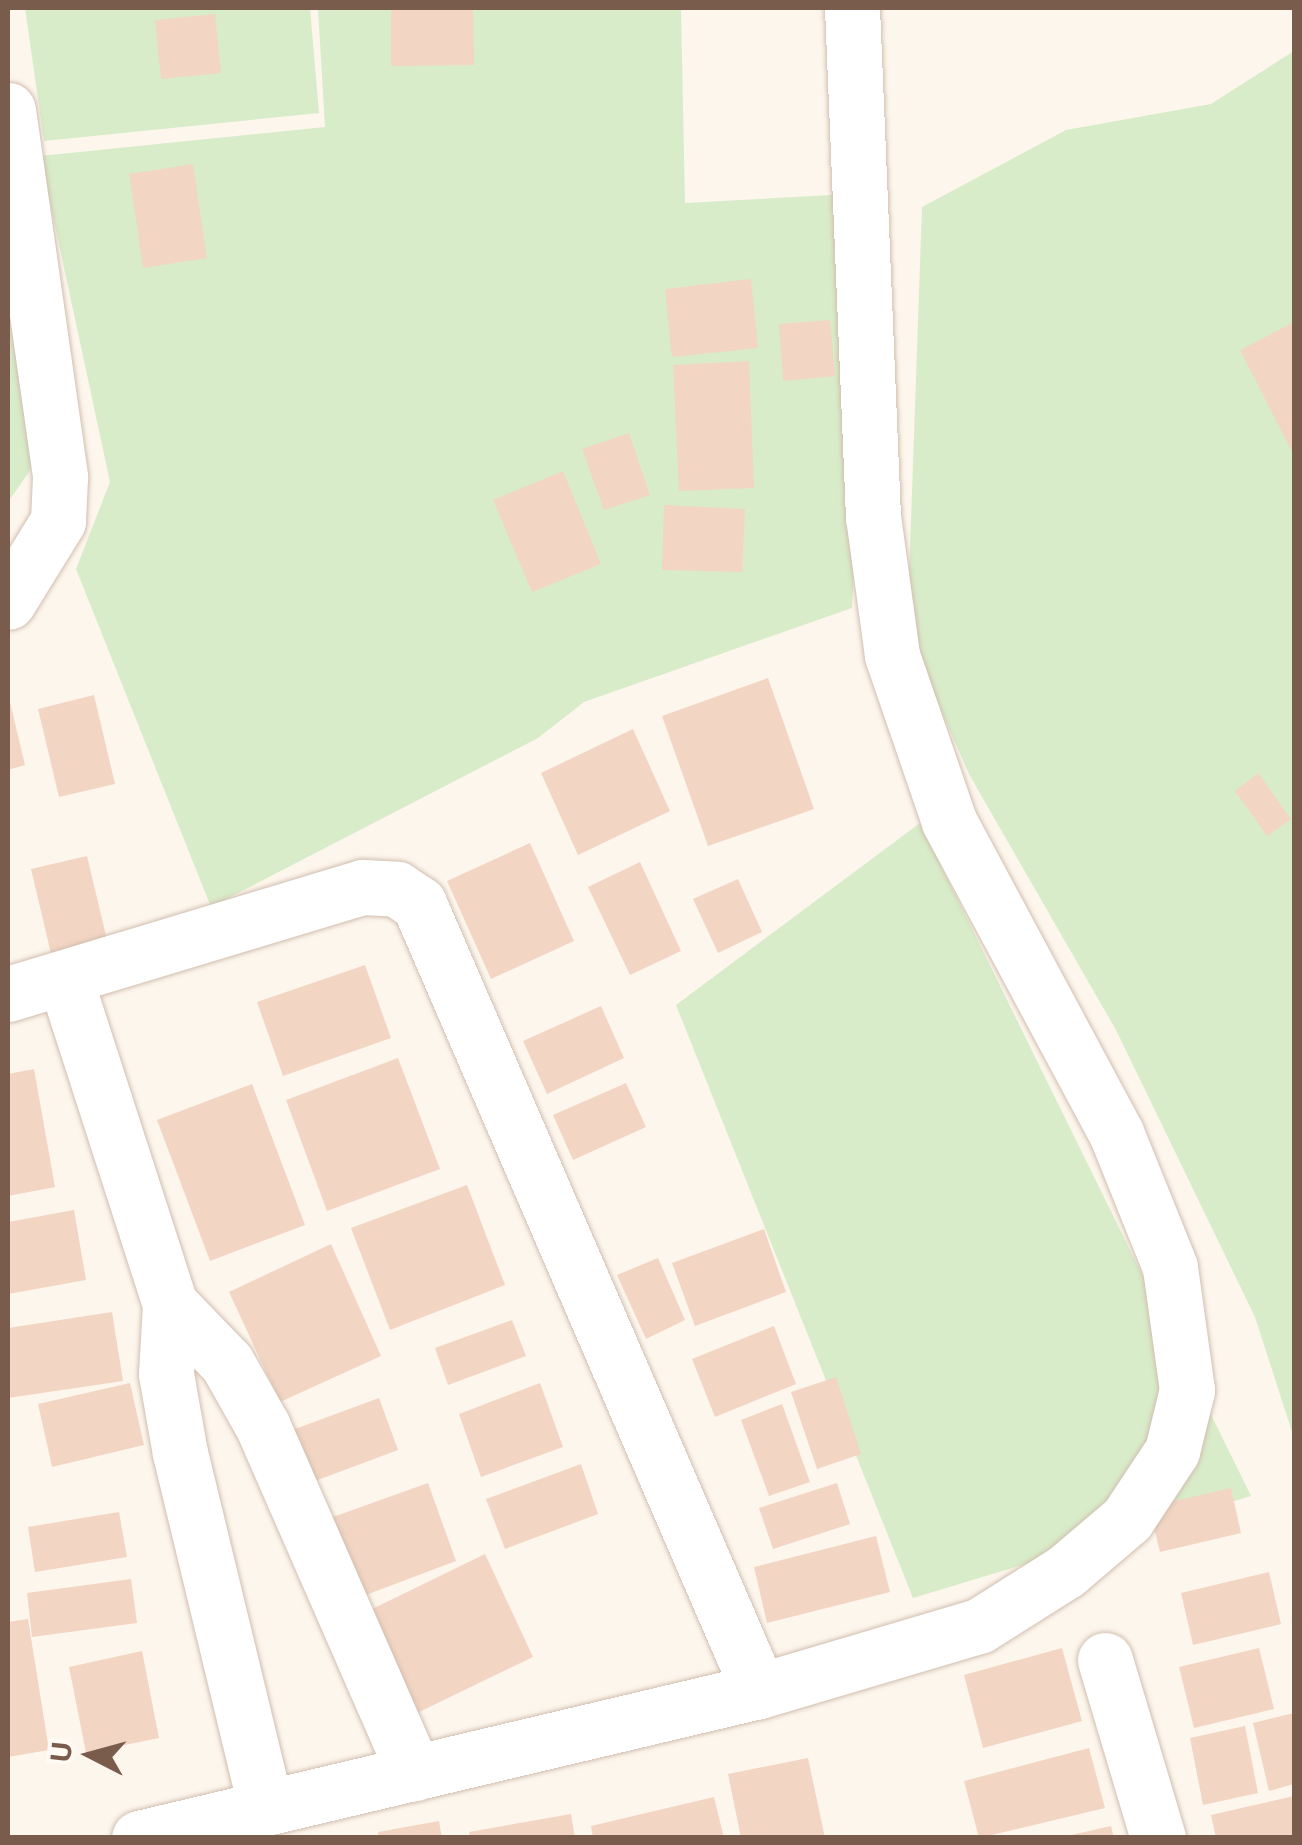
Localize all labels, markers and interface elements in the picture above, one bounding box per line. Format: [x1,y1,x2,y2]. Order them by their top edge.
north arrow [40,1705,140,1805]
text: U [40,1739,80,1764]

